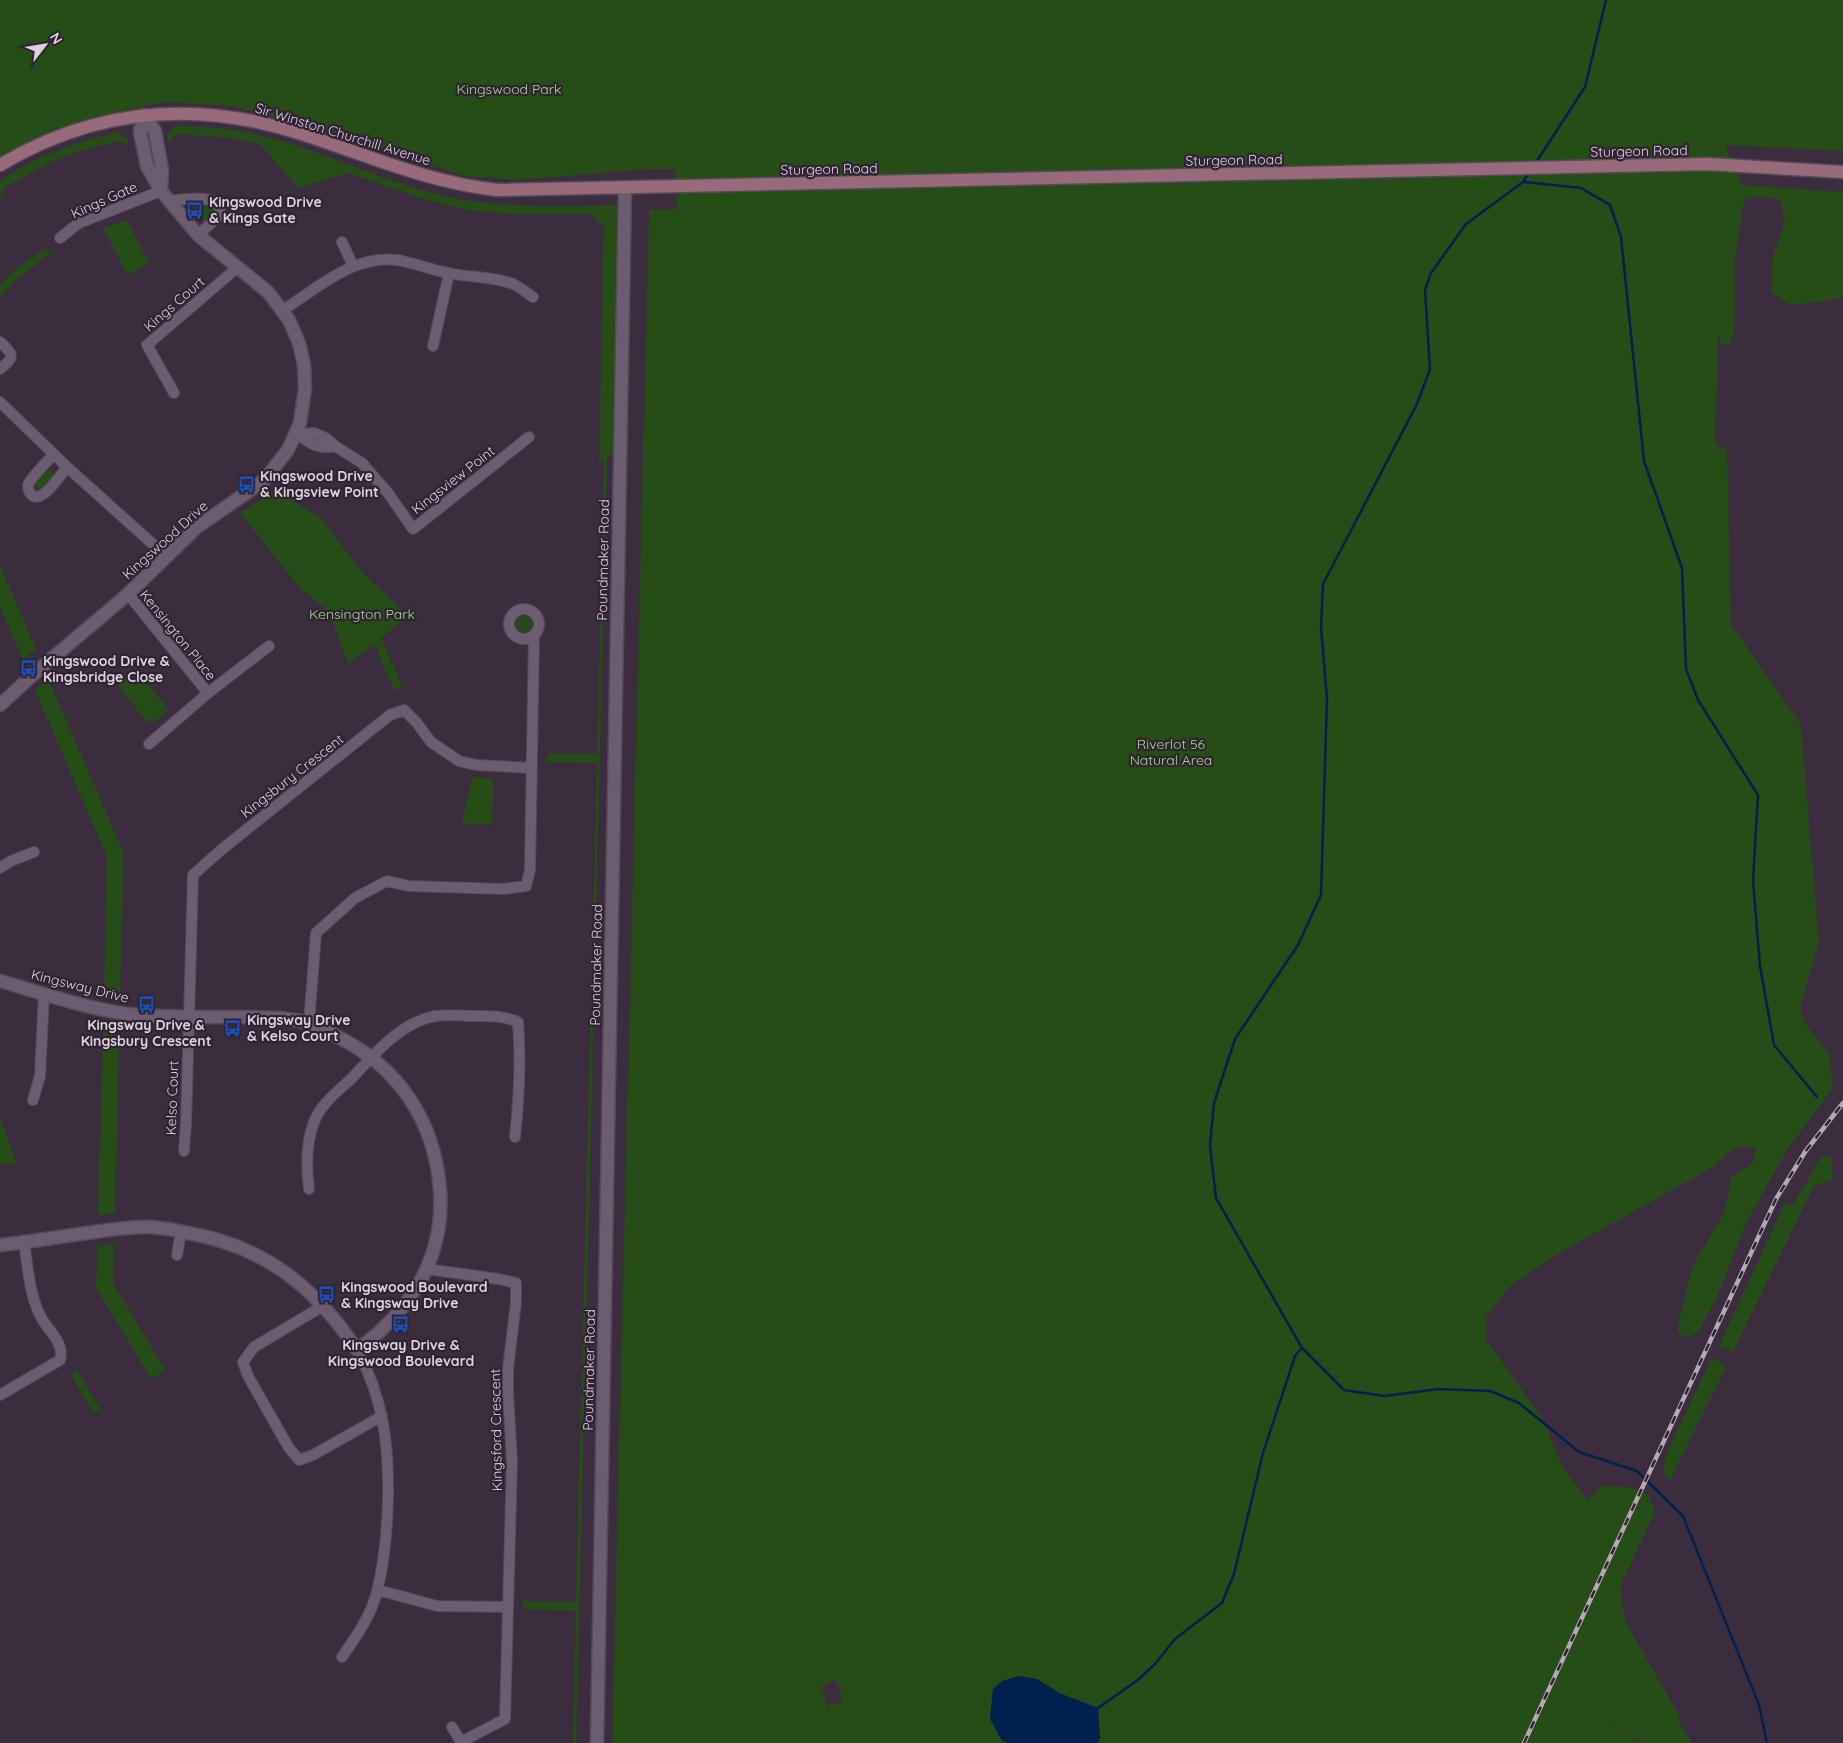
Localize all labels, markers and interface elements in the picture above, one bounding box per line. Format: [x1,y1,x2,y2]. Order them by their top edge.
north arrow [20,20,70,70]
text: N [46,29,67,47]
park label: Kingswood Park [456,80,562,98]
street label: Sir Winston Churchill Avenue [253,99,433,169]
street label: Sturgeon Road [1590,141,1688,161]
street label: Sturgeon Road [1185,150,1283,170]
street label: Sturgeon Road [780,159,878,179]
street label: Kings Gate [68,177,140,223]
place label: Kingswood Drive & Kings Gate [209,193,322,227]
bus stop icon: Kingswood Drive & Kings Gate [185,200,205,220]
street label: Kings Court [140,272,208,335]
street label: Kingsview Point [408,442,498,518]
place label: Kingswood Drive & Kingsview Point [260,467,379,501]
bus stop icon: Kingswood Drive & Kingsview Point [236,474,256,494]
street label: Kingswood Drive [118,497,212,583]
street label: Poundmaker Road [593,499,613,621]
street label: Kensington Place [136,586,220,684]
park label: Kensington Park [309,605,415,623]
place label: Kingswood Drive & Kingsbridge Close [43,652,170,686]
bus stop icon: Kingswood Drive & Kingsbridge Close [19,659,39,679]
street label: Kingsbury Crescent [237,730,347,822]
park label: Riverlot 56 Natural Area [1130,735,1212,769]
street label: Poundmaker Road [586,904,606,1026]
street label: Kingsway Drive [29,965,131,1007]
bus stop icon: Kingsway Drive & Kingsbury Crescent [136,995,156,1015]
place label: Kingsway Drive & Kelso Court [247,1011,351,1045]
place label: Kingsway Drive & Kingsbury Crescent [81,1016,212,1050]
bus stop icon: Kingsway Drive & Kelso Court [223,1018,243,1038]
street label: Kelso Court [162,1060,182,1136]
place label: Kingswood Boulevard & Kingsway Drive [341,1278,487,1312]
bus stop icon: Kingswood Boulevard & Kingsway Drive [317,1285,337,1305]
street label: Poundmaker Road [579,1309,599,1431]
bus stop icon: Kingsway Drive & Kingswood Boulevard [391,1315,411,1335]
place label: Kingsway Drive & Kingswood Boulevard [328,1336,474,1370]
street label: Kingsford Crescent [486,1368,506,1492]

